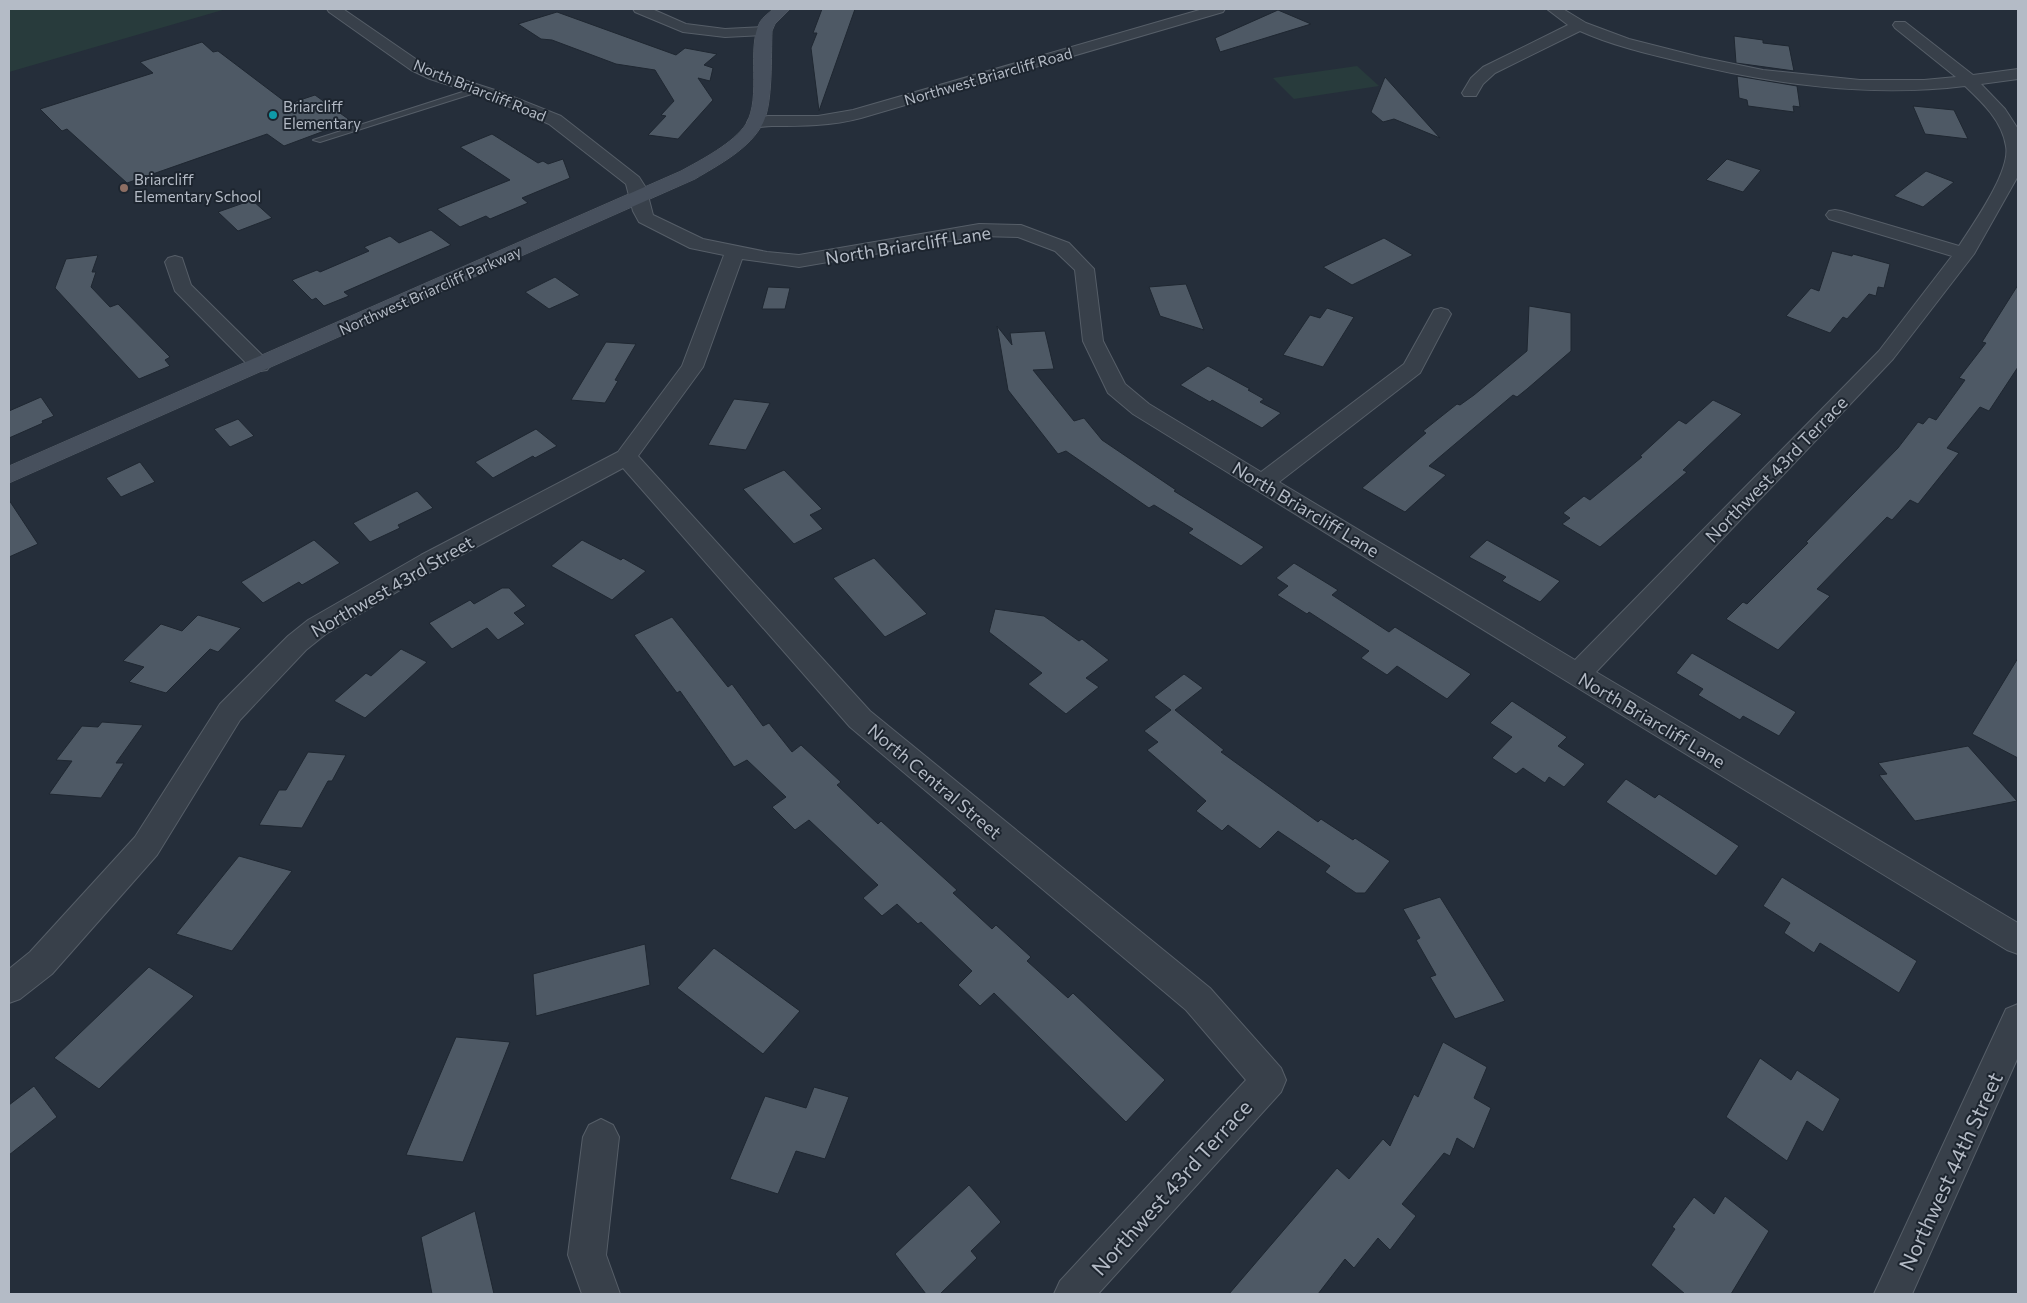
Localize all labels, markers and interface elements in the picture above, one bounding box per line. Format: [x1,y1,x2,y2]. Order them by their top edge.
street label: Northwest Briarcliff Road [902,43,1074,109]
street label: North Briarcliff Road [411,55,549,125]
place label: Briarcliff Elementary [283,97,361,132]
marker: Briarcliff Elementary [267,109,279,121]
place label: Briarcliff Elementary School [134,170,261,205]
marker: Briarcliff Elementary School [118,182,130,194]
street label: North Briarcliff Lane [824,221,992,269]
street label: Northwest Briarcliff Parkway [336,242,524,338]
street label: Northwest 43rd Terrace [1700,391,1852,547]
street label: North Briarcliff Lane [1229,456,1383,562]
street label: Northwest 43rd Street [307,530,477,642]
street label: North Briarcliff Lane [1575,667,1729,773]
street label: North Central Street [864,719,1006,843]
street label: Northwest 44th Street [1893,1068,2007,1274]
street label: Northwest 43rd Terrace [1086,1094,1256,1280]

